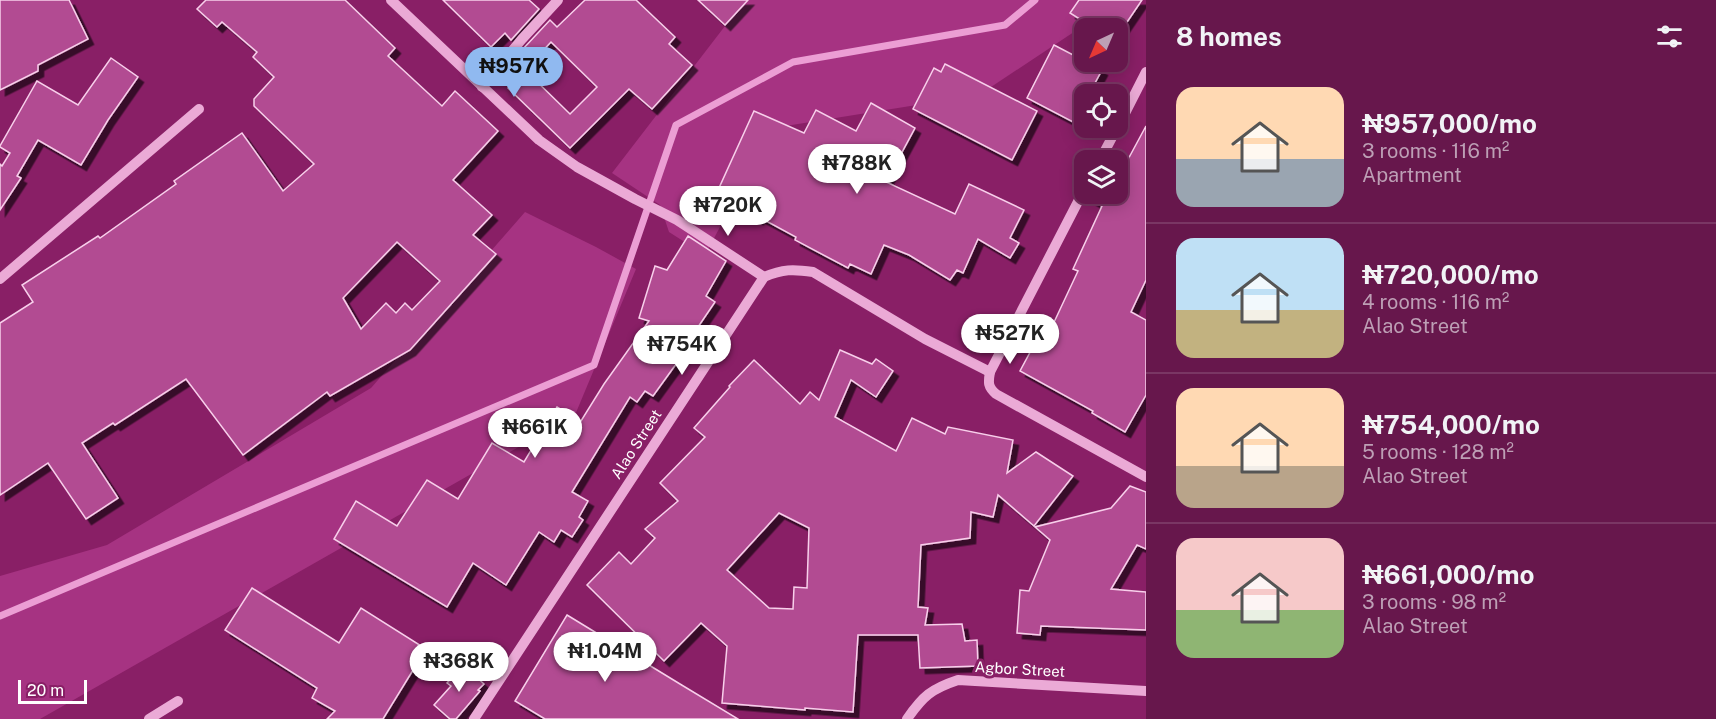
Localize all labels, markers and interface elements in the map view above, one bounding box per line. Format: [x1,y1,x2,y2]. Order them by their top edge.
north arrow [1074,18,1128,72]
map controls [1074,18,1128,204]
icon: filters [1653,20,1686,53]
text: 8 homes [1176,21,1282,52]
pin: ₦957K [472,47,556,98]
text: ₦957K [479,54,549,78]
button: locate [1074,84,1128,138]
text: ₦957,000/mo [1362,108,1537,139]
icon: home [1224,111,1296,183]
text: 3 rooms · 116 m² [1362,139,1509,163]
pin: ₦788K [815,144,899,195]
button: layers [1074,150,1128,204]
text: ₦788K [822,151,892,175]
text: Apartment [1362,163,1462,187]
pin: ₦720K [686,186,770,237]
text: ₦720K [693,193,763,217]
text: ₦720,000/mo [1362,259,1539,290]
icon: home [1224,262,1296,334]
text: 4 rooms · 116 m² [1362,290,1509,314]
pin: ₦527K [968,314,1052,365]
text: Alao Street [1362,314,1468,338]
text: ₦527K [975,321,1045,345]
pin: ₦754K [640,325,724,376]
text: ₦754K [647,332,717,356]
street label: Alao Street [607,406,665,482]
pin: ₦661K [493,408,577,459]
text: ₦754,000/mo [1362,409,1540,440]
icon: home [1224,412,1296,484]
text: ₦661K [502,415,568,439]
text: 5 rooms · 128 m² [1362,440,1514,464]
text: Alao Street [1362,464,1468,488]
text: ₦661,000/mo [1362,559,1534,590]
icon: home [1224,562,1296,634]
text: 3 rooms · 98 m² [1362,590,1506,614]
text: Alao Street [1362,614,1468,638]
pin: ₦1.04M [556,632,654,683]
text: ₦1.04M [568,639,642,663]
pin: ₦368K [417,642,501,693]
text: ₦368K [424,649,494,673]
street label: Agbor Street [974,658,1066,680]
scale bar [18,677,87,704]
text: 20 m [27,681,64,700]

